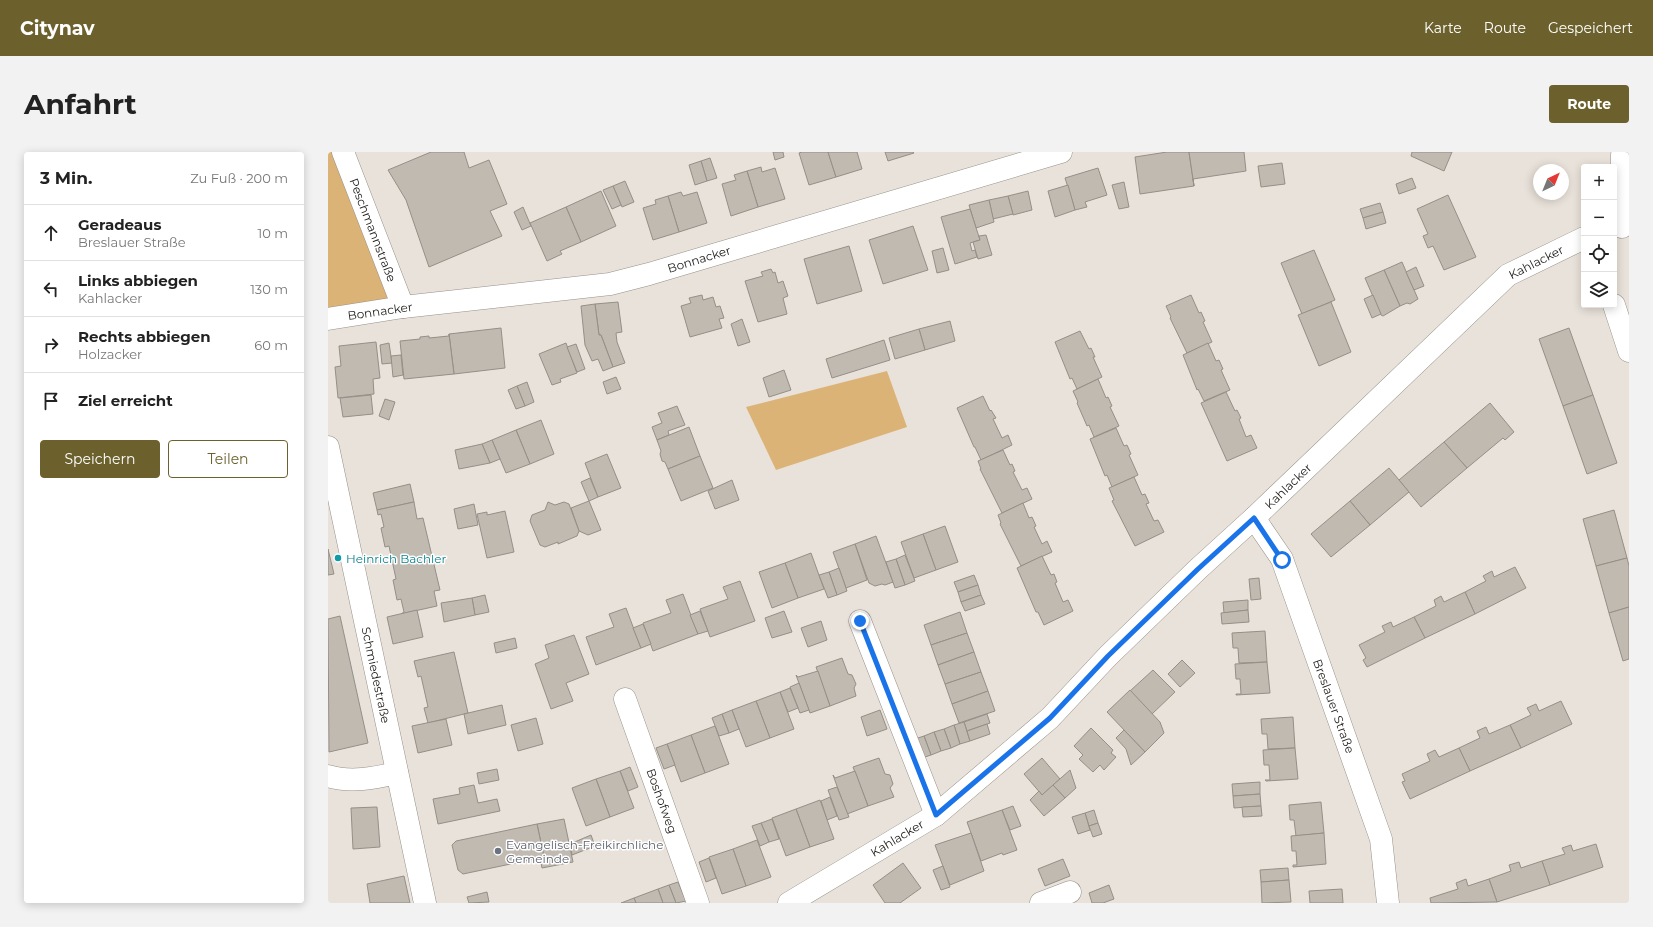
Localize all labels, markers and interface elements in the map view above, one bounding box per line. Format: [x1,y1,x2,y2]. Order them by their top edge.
text: Citynav [20,17,95,40]
text: Karte [1424,19,1462,37]
text: Route [1484,19,1526,37]
text: Gespeichert [1548,19,1633,37]
button: Route [1549,85,1629,123]
text: Anfahrt [24,87,137,121]
north arrow [1533,164,1569,200]
map controls [1581,164,1617,308]
button: + [1581,164,1617,200]
text: 3 Min. [40,168,92,188]
text: Zu Fuß · 200 m [190,170,288,186]
street label: Peschmannstraße [346,176,400,284]
button: − [1581,200,1617,236]
text: Geradeaus [78,215,161,234]
icon: ahead [40,222,62,244]
text: 10 m [258,225,288,241]
text: Breslauer Straße [78,234,186,250]
button: locate [1581,236,1617,272]
street label: Bonnacker [665,242,733,276]
street label: Kahlacker [1506,242,1566,282]
text: Links abbiegen [78,271,198,290]
button: layers [1581,272,1617,308]
icon: left [40,278,62,300]
text: 130 m [250,281,288,297]
text: Kahlacker [78,290,142,306]
street label: Bonnacker [347,299,414,323]
text: Rechts abbiegen [78,327,211,346]
icon: right [40,334,62,356]
text: 60 m [254,337,288,353]
text: Holzacker [78,346,142,362]
icon: arrive [40,390,62,412]
text: Ziel erreicht [78,391,173,410]
button: Speichern [40,440,160,478]
button: Teilen [168,440,288,478]
street label: Kahlacker [1261,460,1315,512]
place label: Heinrich Bachler [346,551,447,566]
route start [1273,551,1291,569]
marker: Heinrich Bachler [333,553,343,563]
route end [851,612,869,630]
street label: Schmiedestraße [358,625,394,725]
street label: Breslauer Straße [1310,657,1358,755]
street label: Boshofweg [643,766,681,836]
street label: Kahlacker [868,816,927,860]
place label: Evangelisch-Freikirchliche Gemeinde [506,837,663,866]
marker: Evangelisch-Freikirchliche Gemeinde [493,846,503,856]

